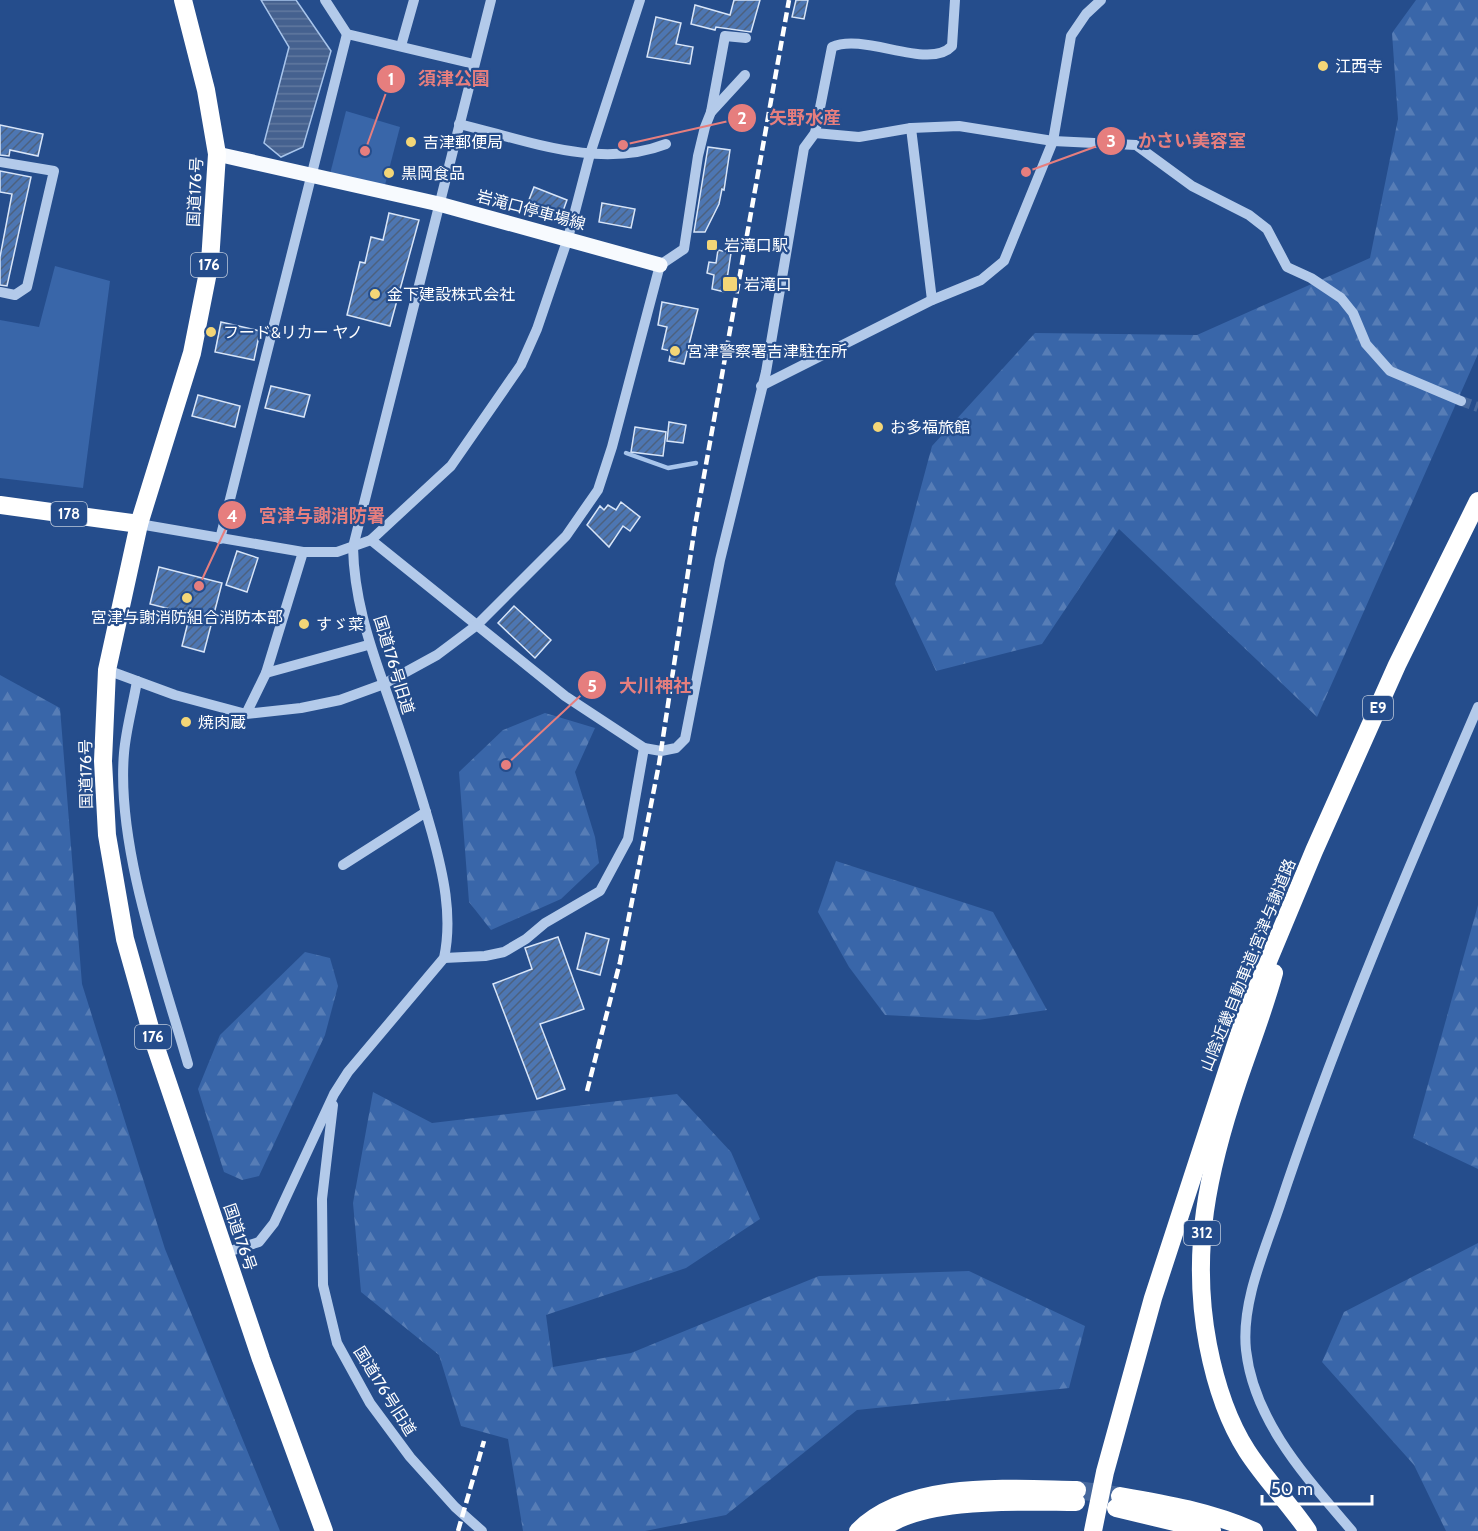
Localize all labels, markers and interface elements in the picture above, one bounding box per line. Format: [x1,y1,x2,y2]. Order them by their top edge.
place label: 江西寺 [1335,57,1383,76]
marker: 江西寺 [1316,59,1330,73]
callout: 須津公園 [376,61,502,97]
text: 1 [388,68,394,90]
text: 須津公園 [418,68,490,90]
callout: 矢野水産 [727,100,853,136]
text: 2 [737,107,747,129]
text: 矢野水産 [769,107,841,129]
callout: かさい美容室 [1096,123,1258,159]
text: 3 [1106,130,1116,152]
text: かさい美容室 [1138,130,1246,152]
place label: 吉津郵便局 [423,133,503,152]
marker: 吉津郵便局 [404,135,418,149]
street label: 国道176号 [184,157,206,227]
place label: 黒岡食品 [401,164,465,183]
marker: 黒岡食品 [382,166,396,180]
street label: 岩滝口停車場線 [474,186,588,234]
place label: 岩滝口駅 [724,236,788,255]
marker: 岩滝口駅 [705,238,719,252]
road number: 176 [191,253,227,277]
marker: 岩滝口 [721,275,739,293]
place label: 岩滝口 [744,275,792,294]
place label: 金下建設株式会社 [387,285,515,304]
marker: 金下建設株式会社 [368,287,382,301]
place label: フード&リカー ヤノ [223,323,363,342]
marker: フード&リカー ヤノ [204,325,218,339]
place label: 宮津警察署吉津駐在所 [687,342,847,361]
marker: 宮津警察署吉津駐在所 [668,344,682,358]
place label: お多福旅館 [890,418,970,437]
marker: お多福旅館 [871,420,885,434]
callout: 宮津与謝消防署 [217,497,397,533]
road number: 178 [51,502,87,526]
text: 4 [226,505,238,527]
text: 宮津与謝消防署 [259,505,385,527]
marker: 宮津与謝消防組合消防本部 [180,591,194,605]
place label: 宮津与謝消防組合消防本部 [91,608,283,627]
street label: 国道176号旧道 [370,613,418,717]
place label: すゞ菜 [316,615,364,634]
marker: すゞ菜 [297,617,311,631]
callout: 大川神社 [577,667,703,703]
text: 5 [587,675,597,697]
text: 大川神社 [619,675,691,697]
road number: E9 [1363,696,1393,720]
place label: 焼肉蔵 [198,713,246,732]
marker: 焼肉蔵 [179,715,193,729]
street label: 国道176号 [76,739,96,809]
street label: 山陰近畿自動車道;宮津与謝道路 [1197,856,1299,1074]
road number: 176 [135,1025,171,1049]
street label: 国道176号 [220,1201,260,1273]
road number: 312 [1184,1221,1220,1245]
street label: 国道176号旧道 [350,1343,420,1439]
scale bar [1262,1468,1372,1506]
text: 50 m [1271,1478,1313,1500]

